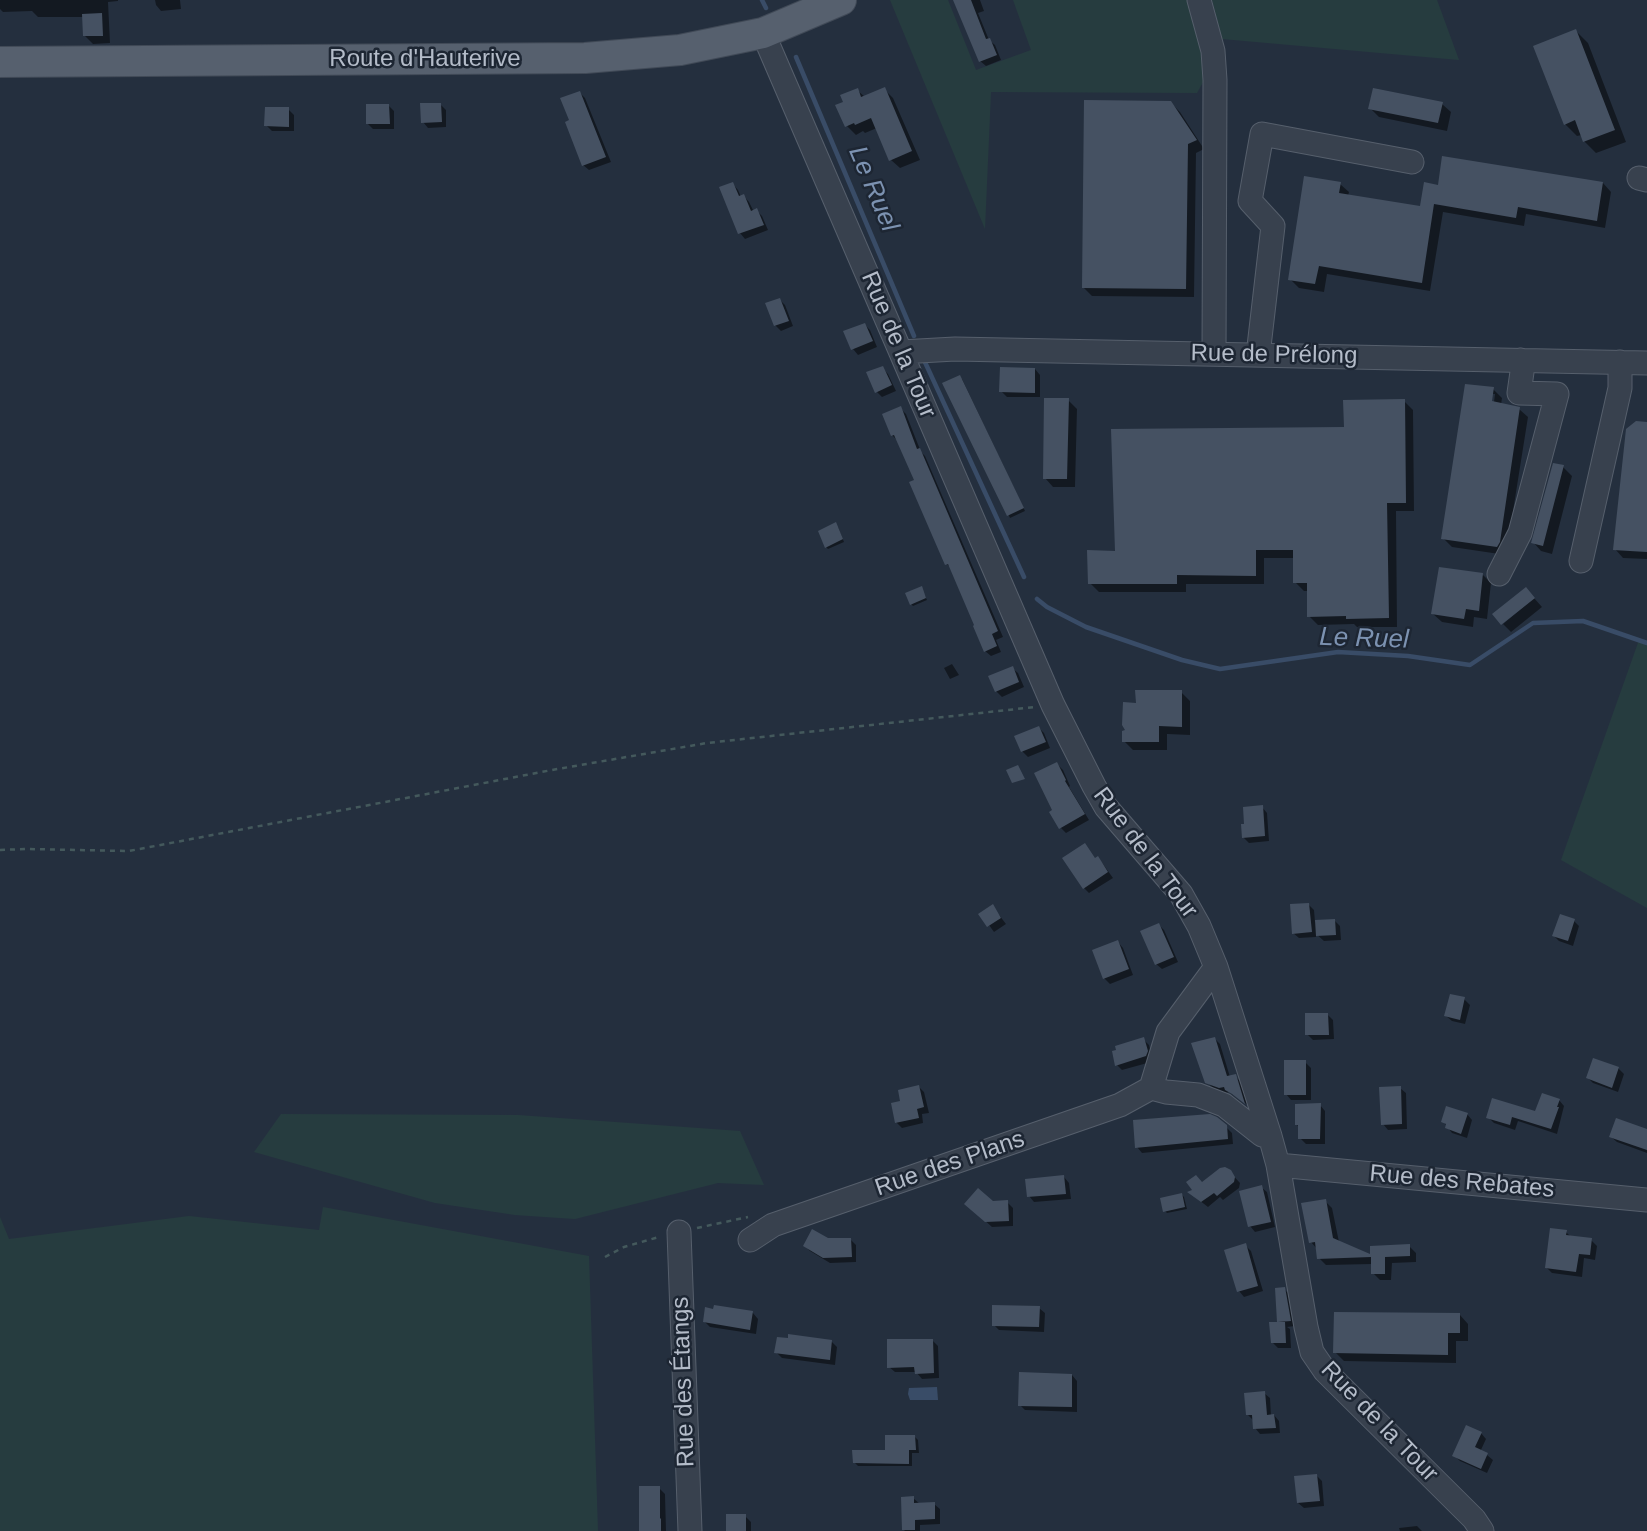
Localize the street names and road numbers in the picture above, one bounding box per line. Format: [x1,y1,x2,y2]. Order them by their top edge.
street label: Route d'Hauterive [329,45,521,73]
street label: Rue de la Tour [854,268,942,422]
street label: Rue de Prélong [1190,339,1358,371]
street label: Rue de la Tour [1087,782,1203,924]
street label: Rue des Plans [872,1125,1028,1203]
street label: Rue des Rebates [1368,1160,1556,1204]
street label: Rue des Étangs [667,1296,701,1468]
street label: Rue de la Tour [1314,1356,1444,1488]

